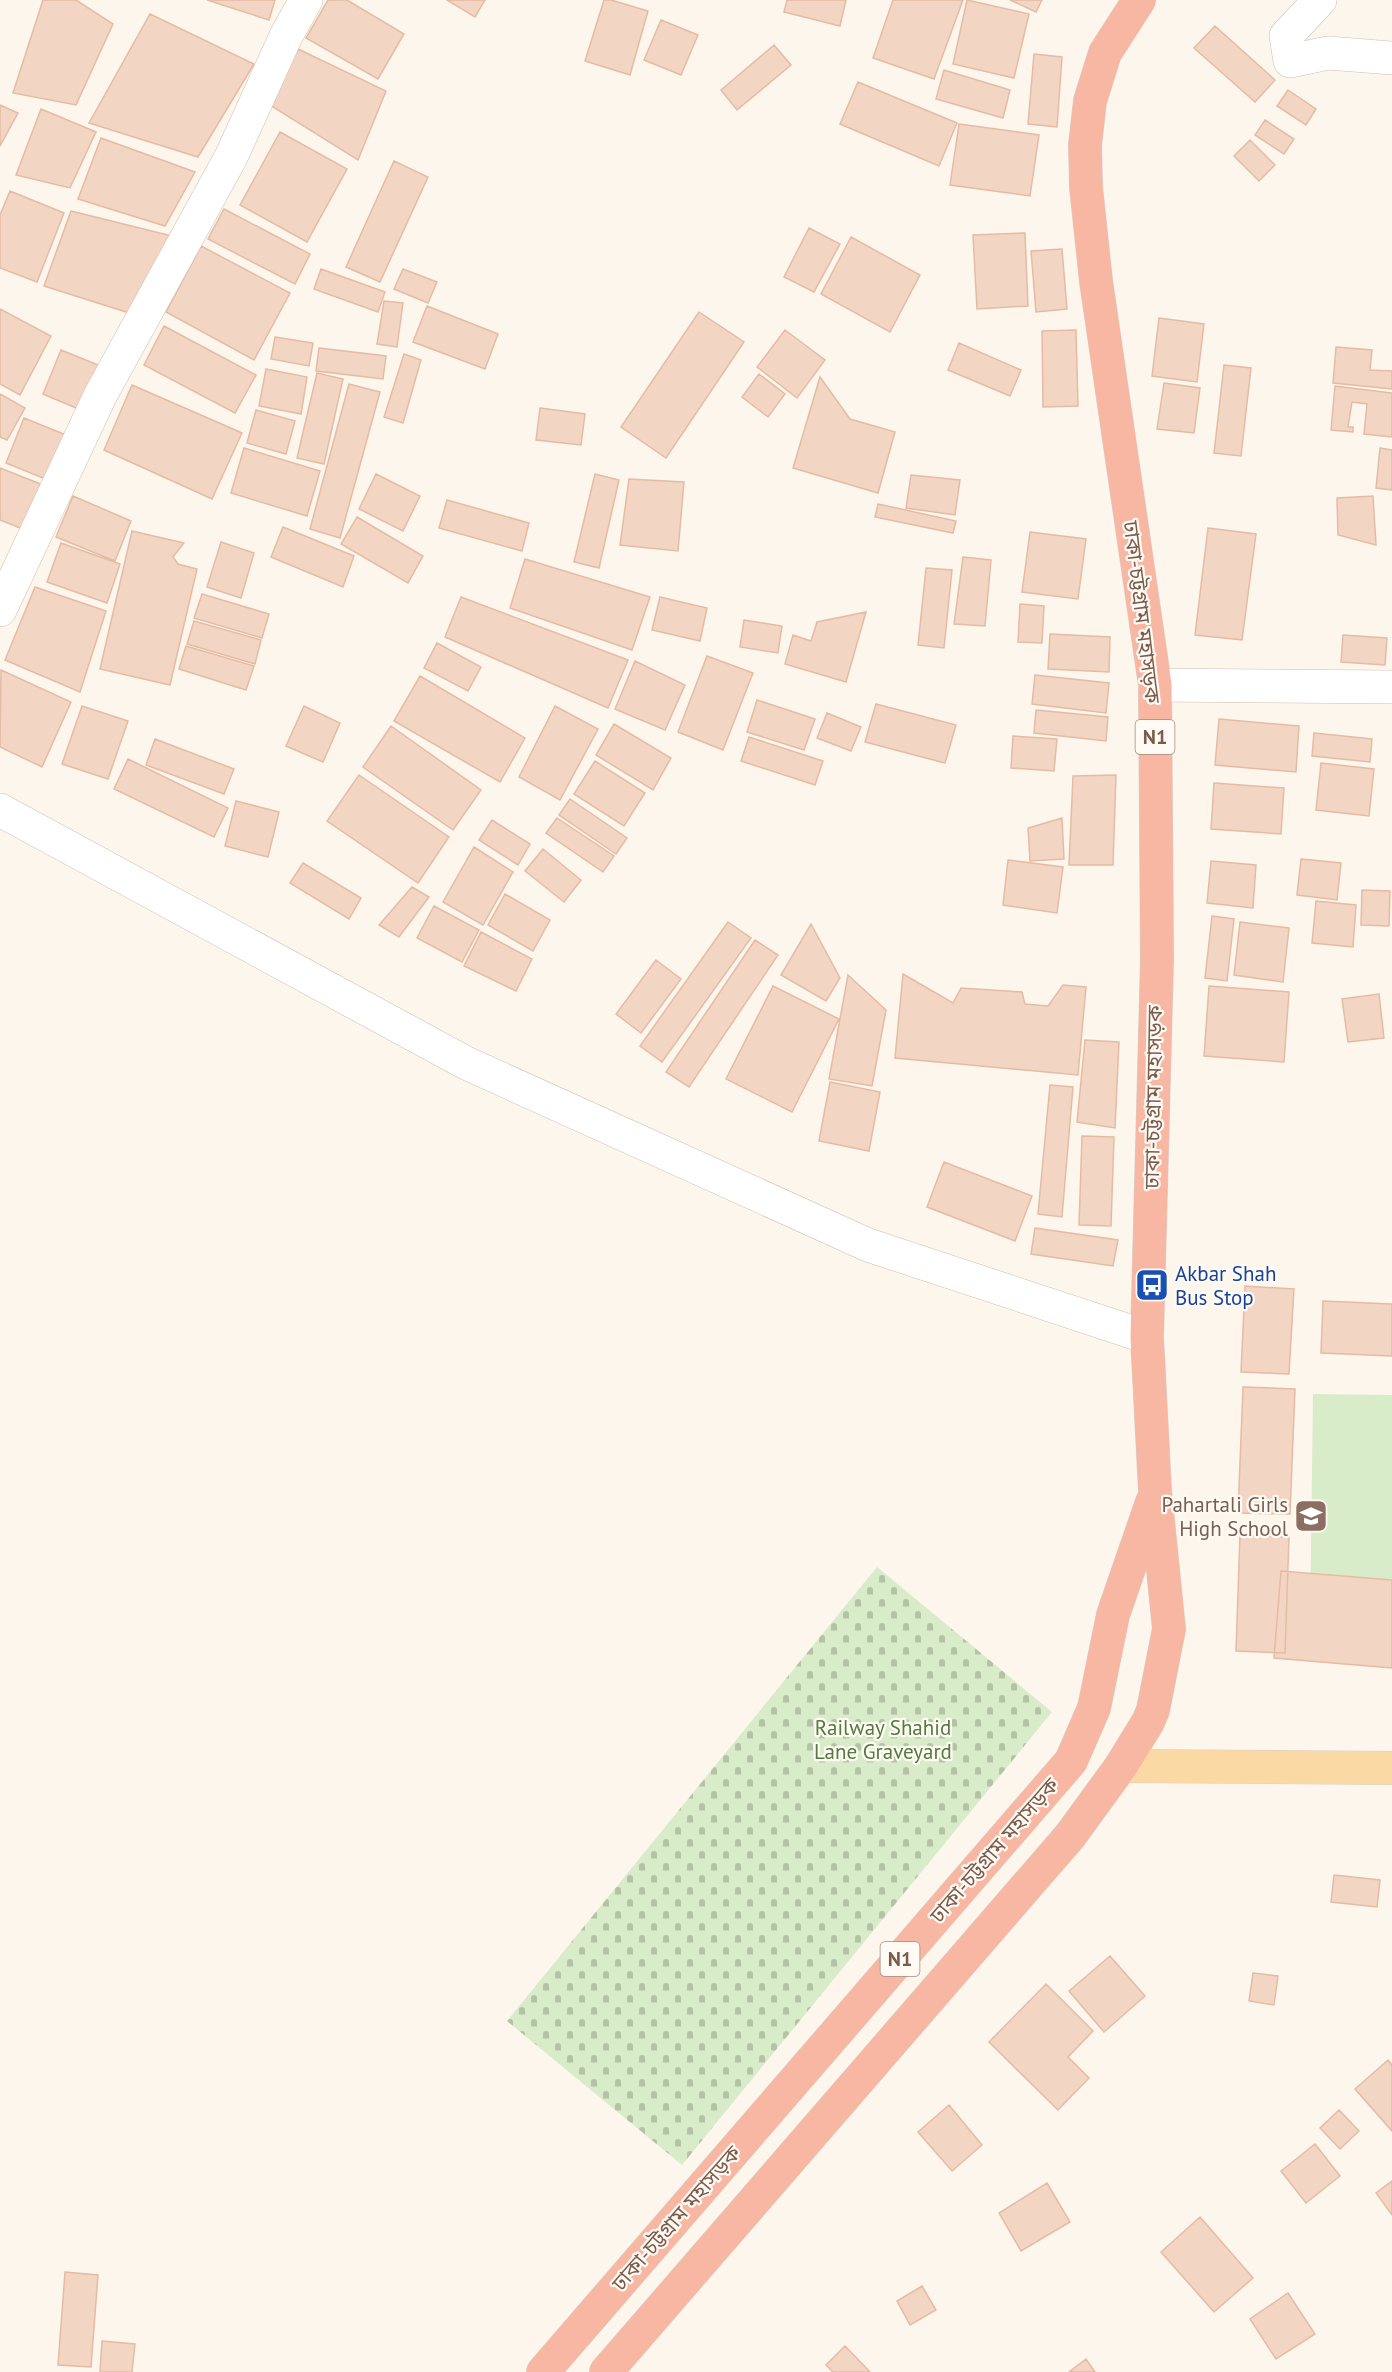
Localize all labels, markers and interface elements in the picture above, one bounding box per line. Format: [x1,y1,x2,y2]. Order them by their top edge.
street label: ঢাকা-চট্টগ্রাম মহাসড়ক [1117,518,1167,706]
road number: N1 [1136,720,1174,754]
street label: ঢাকা-চট্টগ্রাম মহাসড়ক [1138,1004,1168,1190]
place label: Akbar Shah Bus Stop [1175,1260,1276,1311]
bus stop icon: Akbar Shah Bus Stop [1134,1267,1170,1303]
place label: Pahartali Girls High School [1161,1491,1288,1542]
school or university icon: Pahartali Girls High School [1293,1498,1329,1534]
park label: Railway Shahid Lane Graveyard [814,1714,952,1765]
street label: ঢাকা-চট্টগ্রাম মহাসড়ক [923,1771,1065,1929]
road number: N1 [880,1942,920,1976]
street label: ঢাকা-চট্টগ্রাম মহাসড়ক [605,2139,747,2297]

